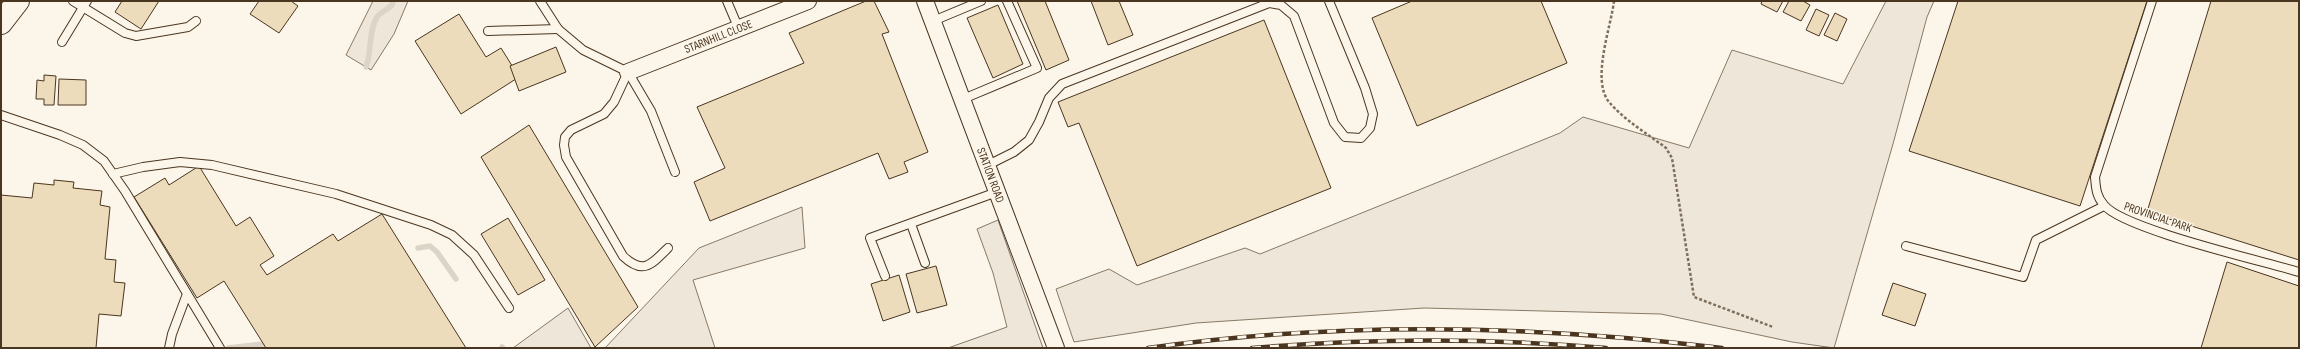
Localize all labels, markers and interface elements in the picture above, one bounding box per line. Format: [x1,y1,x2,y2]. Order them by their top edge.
street label: STARNHILL CLOSE [682,17,755,57]
street label: STATION ROAD [973,146,1007,205]
street label: PROVINCIAL PARK [2122,199,2194,236]

